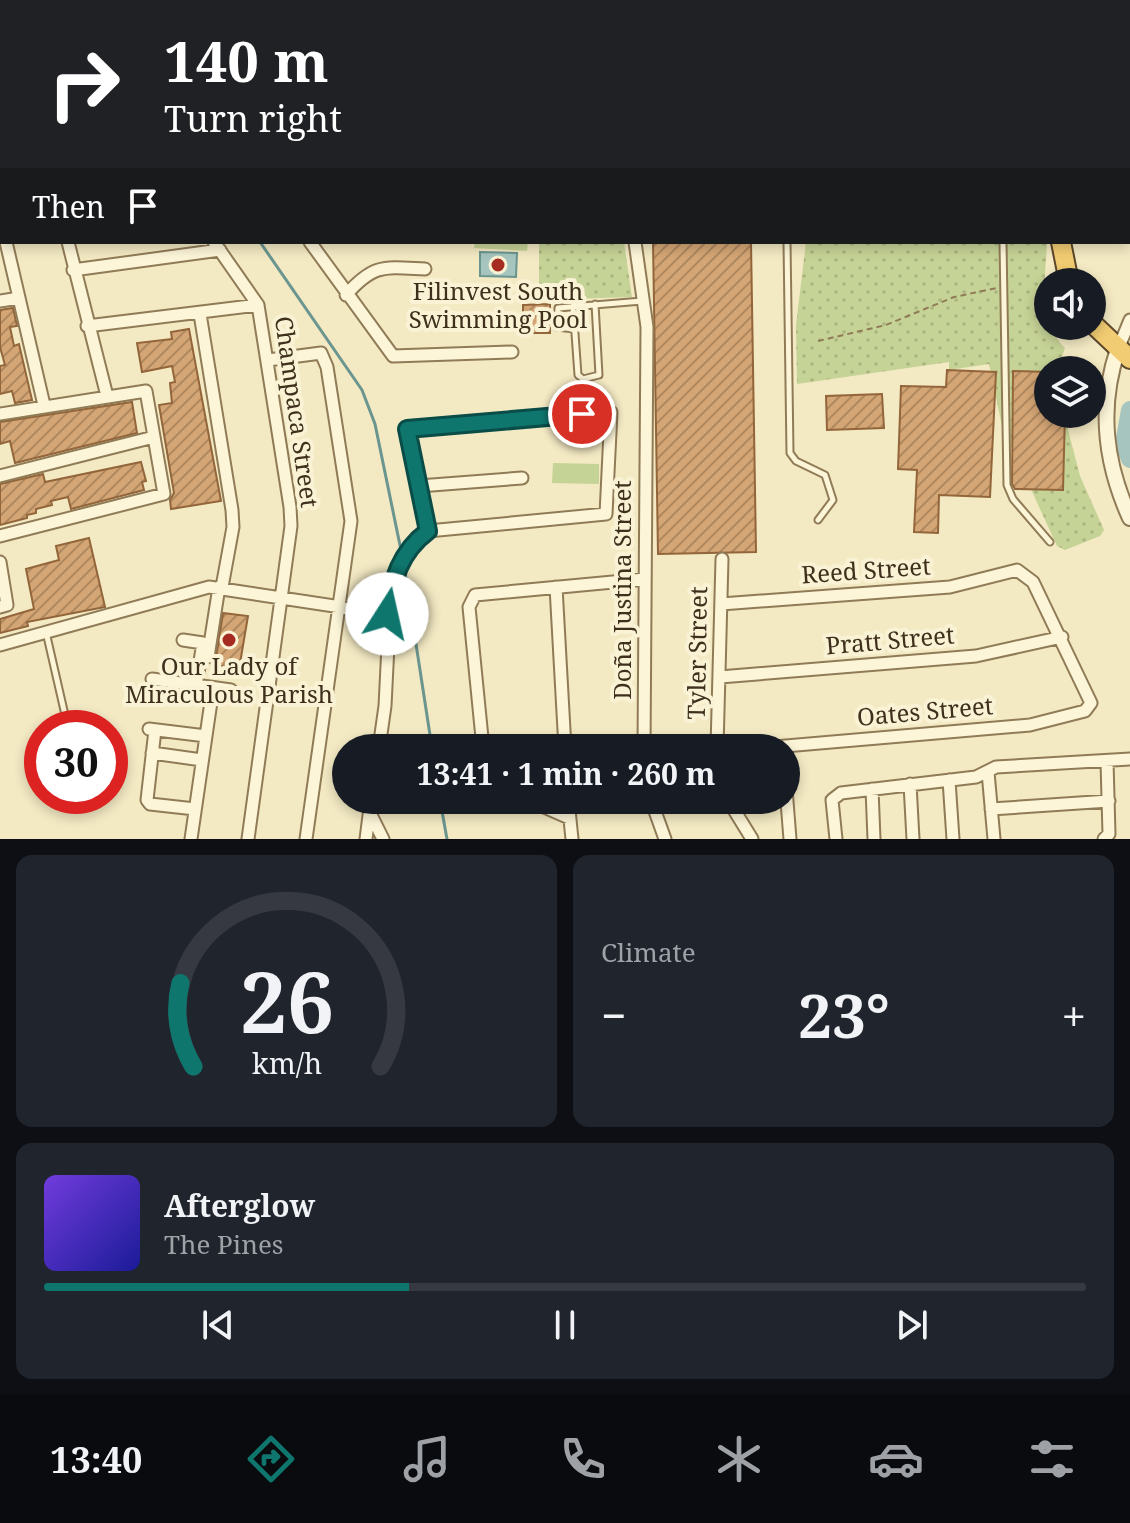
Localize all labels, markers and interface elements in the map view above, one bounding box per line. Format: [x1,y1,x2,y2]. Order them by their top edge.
text: 140 m [164,22,329,98]
icon: right [32,32,136,136]
text: Turn right [164,94,342,143]
icon: arrive [121,184,165,228]
text: Then [32,186,105,227]
marker: Filinvest South Swimming Pool [489,256,507,274]
map controls [1034,268,1106,428]
button: sound [1034,268,1106,340]
place label: Filinvest South Swimming Pool [409,274,588,335]
street label: Champaca Street [268,314,327,510]
button: layers [1034,356,1106,428]
pin [548,380,616,448]
icon: arrive [560,392,604,436]
street label: Doña Justina Street [605,480,638,700]
street label: Reed Street [800,549,932,590]
position arrow [345,572,429,656]
street label: Tyler Street [679,586,714,720]
street label: Pratt Street [824,617,956,662]
marker: Our Lady of Miraculous Parish [220,631,238,649]
place label: Our Lady of Miraculous Parish [125,649,333,710]
street label: Oates Street [855,688,994,733]
speed limit sign: 30 [24,710,128,814]
text: 13:41 · 1 min · 260 m [417,753,715,794]
text: Climate [601,934,696,970]
text: 26 [239,944,334,1057]
text: 23° [798,974,890,1056]
text: − [601,985,626,1045]
text: + [1061,985,1086,1045]
text: km/h [251,1043,322,1082]
text: Afterglow [164,1185,315,1226]
text: The Pines [164,1226,284,1262]
icon: previous [196,1303,240,1347]
icon: pause [543,1303,587,1347]
icon: next [890,1303,934,1347]
icon: directions [243,1431,299,1487]
icon: music [399,1431,455,1487]
icon: phone [555,1431,611,1487]
icon: climate [711,1431,767,1487]
icon: car [868,1431,924,1487]
icon: filters [1024,1431,1080,1487]
text: 13:40 [50,1435,142,1484]

